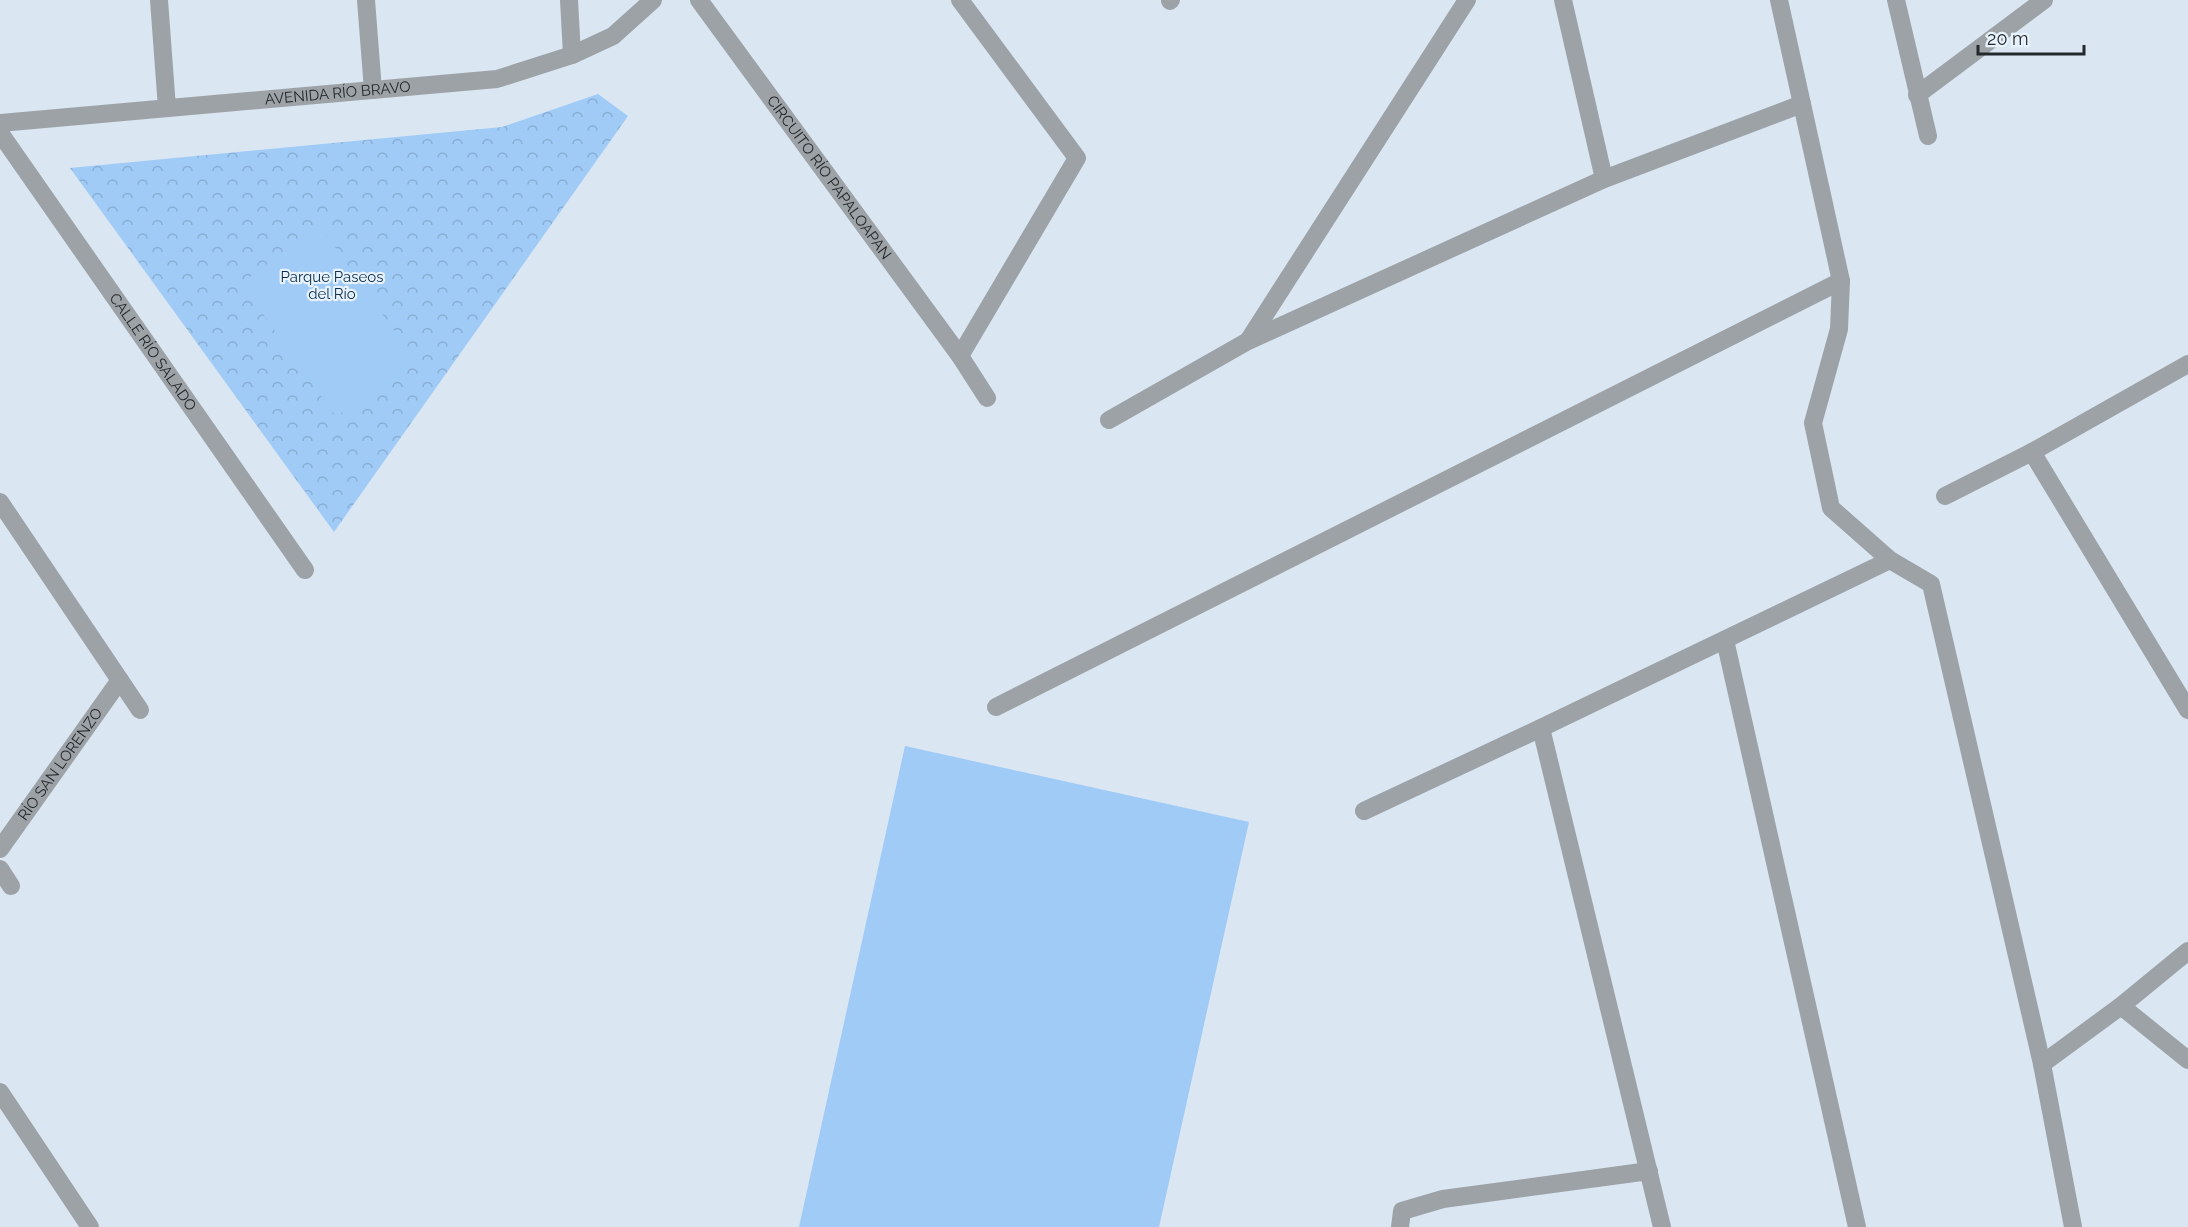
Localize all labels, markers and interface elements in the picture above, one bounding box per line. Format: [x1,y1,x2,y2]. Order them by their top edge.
scale bar [1978,18,2084,56]
text: 20 m [1987,28,2029,49]
street label: AVENIDA RÍO BRAVO [264,78,411,109]
street label: CIRCUITO RÍO PAPALOAPAN [763,92,895,263]
park label: Parque Paseos del Río [281,268,383,303]
street label: CALLE RÍO SALADO [106,290,200,414]
street label: RÍO SAN LORENZO [14,704,106,824]

